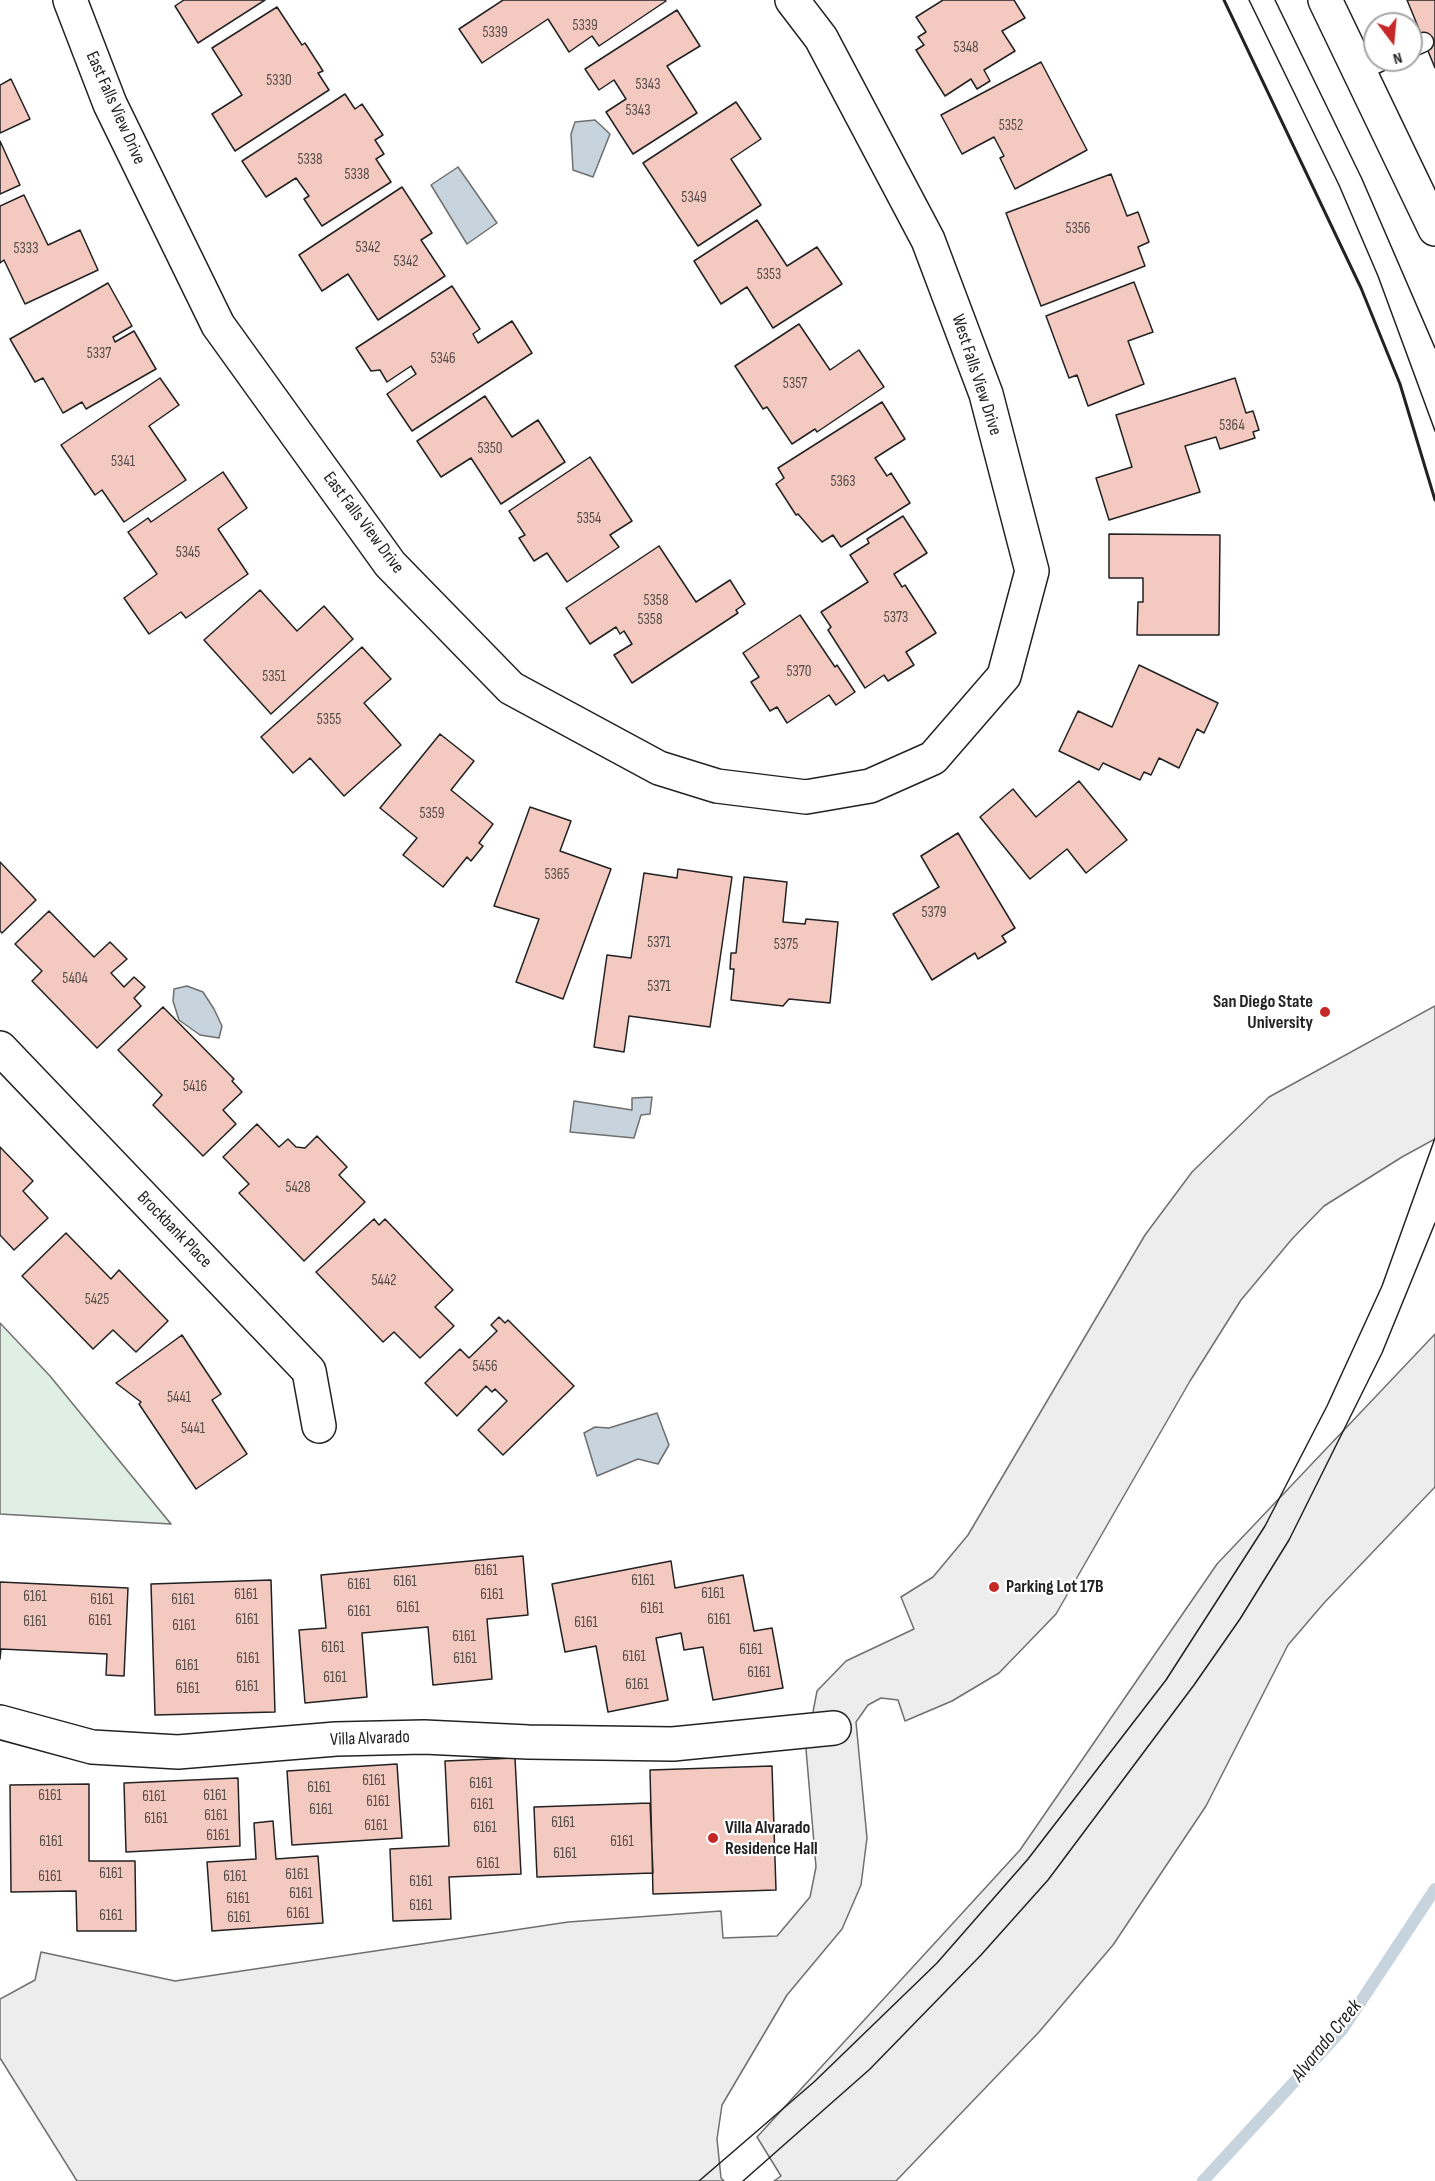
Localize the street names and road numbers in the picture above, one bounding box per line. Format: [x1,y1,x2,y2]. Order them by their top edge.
street label: East Falls View Drive [80,48,150,168]
street label: West Falls View Drive [946,312,1006,438]
street label: East Falls View Drive [318,468,408,578]
street label: Brockbank Place [132,1187,216,1273]
street label: Villa Alvarado [330,1727,410,1751]

